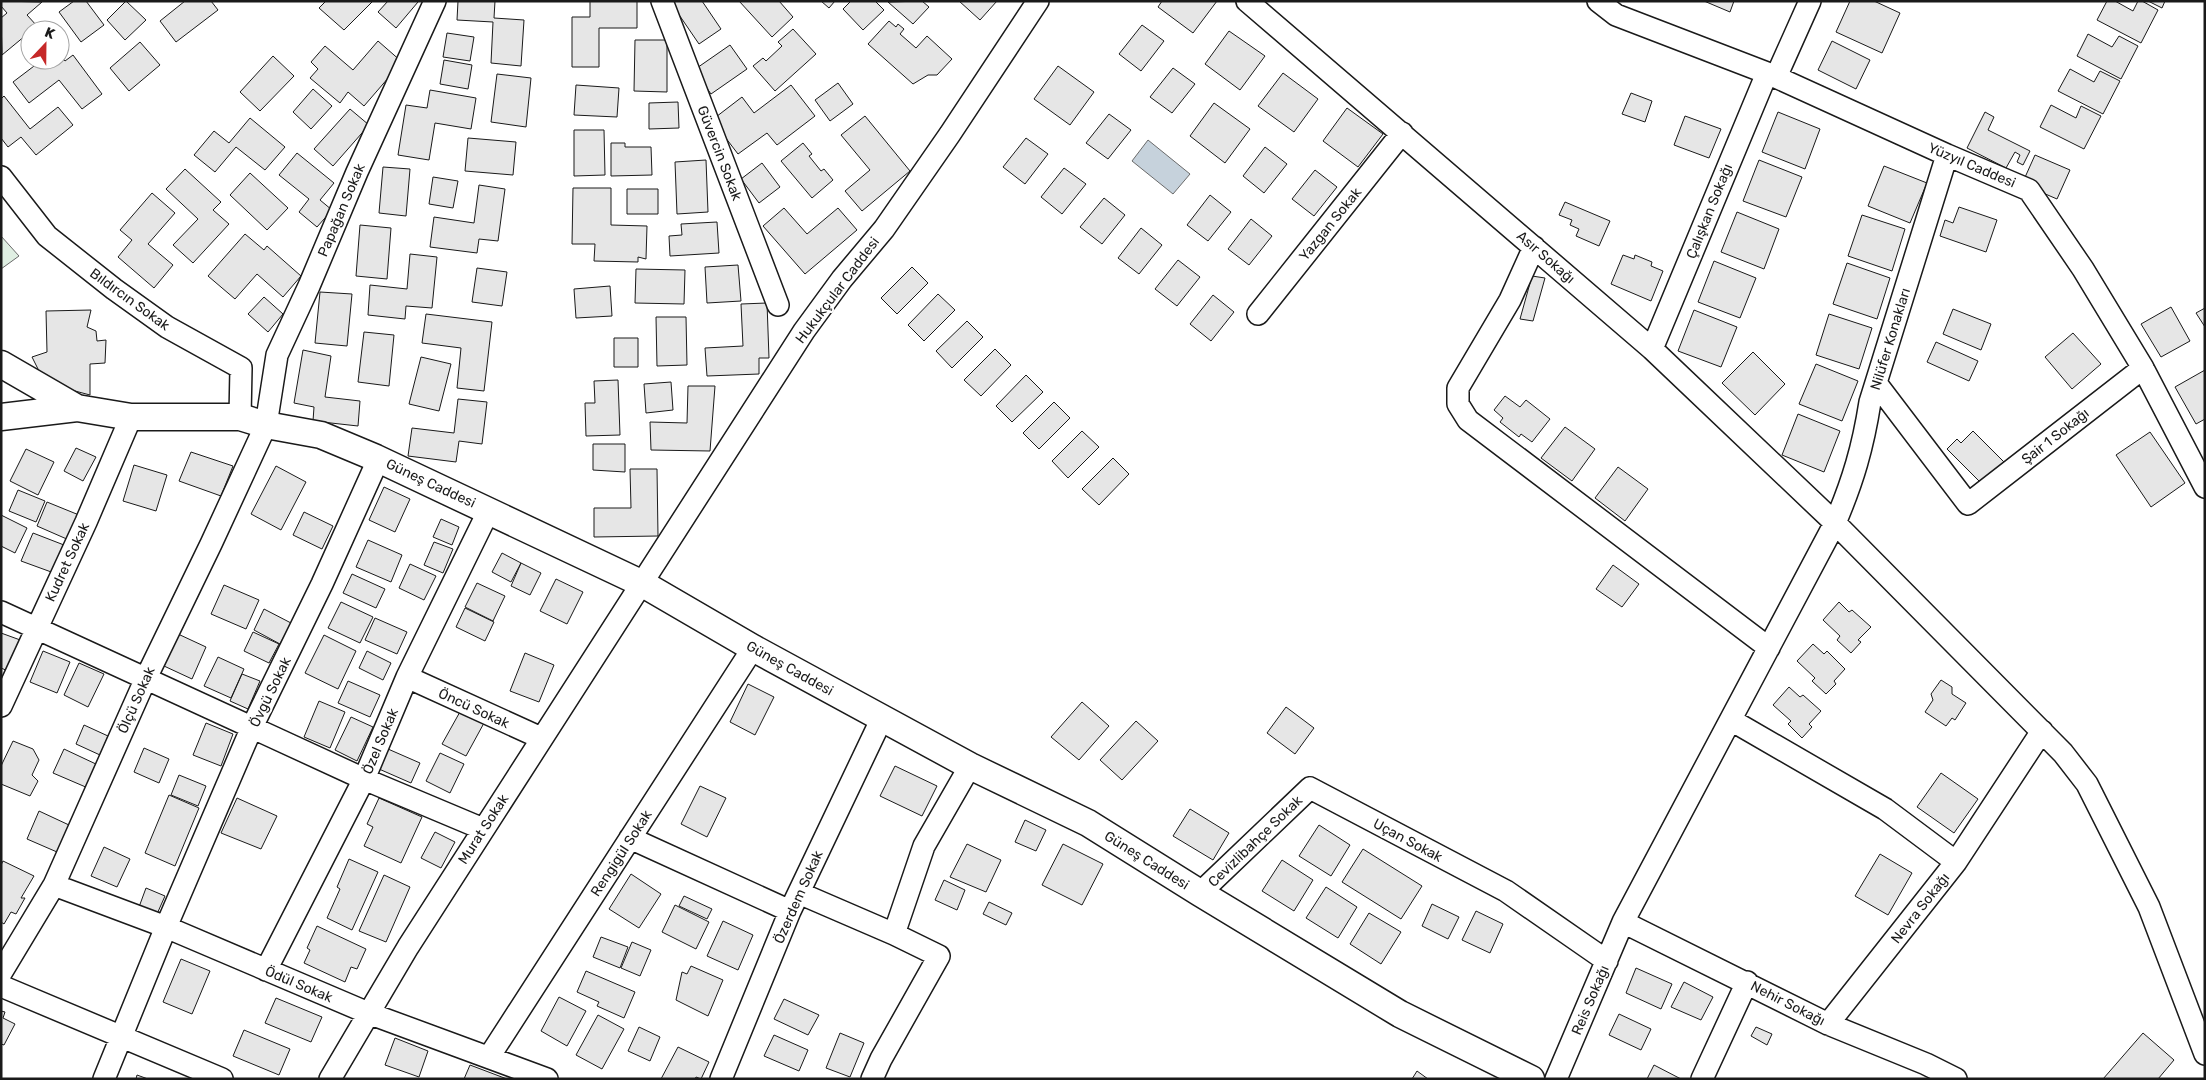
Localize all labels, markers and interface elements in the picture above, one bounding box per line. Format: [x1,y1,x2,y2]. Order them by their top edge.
north arrow [20,20,70,70]
text: K [42,24,58,43]
street label: Güvercin Sokak [694,103,746,204]
street label: Yüzyıl Caddesi [1925,139,2018,192]
street label: Papağan Sokak [314,160,369,259]
street label: Çalışkan Sokağı [1683,161,1736,261]
street label: Yazgan Sokak [1296,184,1366,264]
street label: Asır Sokağı [1513,227,1578,287]
street label: Hukukçular Caddesi [792,234,883,347]
street label: Bıldırcın Sokak [86,265,174,335]
street label: Nilüfer Konakları [1867,286,1914,392]
street label: Şair 1 Sokağı [2018,405,2092,468]
street label: Güneş Caddesi [383,455,478,512]
street label: Kudret Sokak [42,519,94,605]
street label: Güneş Caddesi [743,638,836,699]
street label: Övgü Sokak [246,654,295,730]
street label: Ölçü Sokak [114,663,159,736]
street label: Öncü Sokak [436,685,513,733]
street label: Özel Sokak [359,705,402,777]
street label: Murat Sokak [454,790,513,867]
street label: Cevizlibahçe Sokak [1205,792,1307,891]
street label: Rengigül Sokak [587,806,656,900]
street label: Uçan Sokak [1370,815,1446,866]
street label: Güneş Caddesi [1101,828,1192,893]
street label: Özerdem Sokak [770,847,827,947]
street label: Nevra Sokağı [1888,870,1953,947]
street label: Ödül Sokak [262,963,336,1007]
street label: Reis Sokağı [1568,963,1613,1038]
street label: Nehir Sokağı [1748,977,1828,1029]

